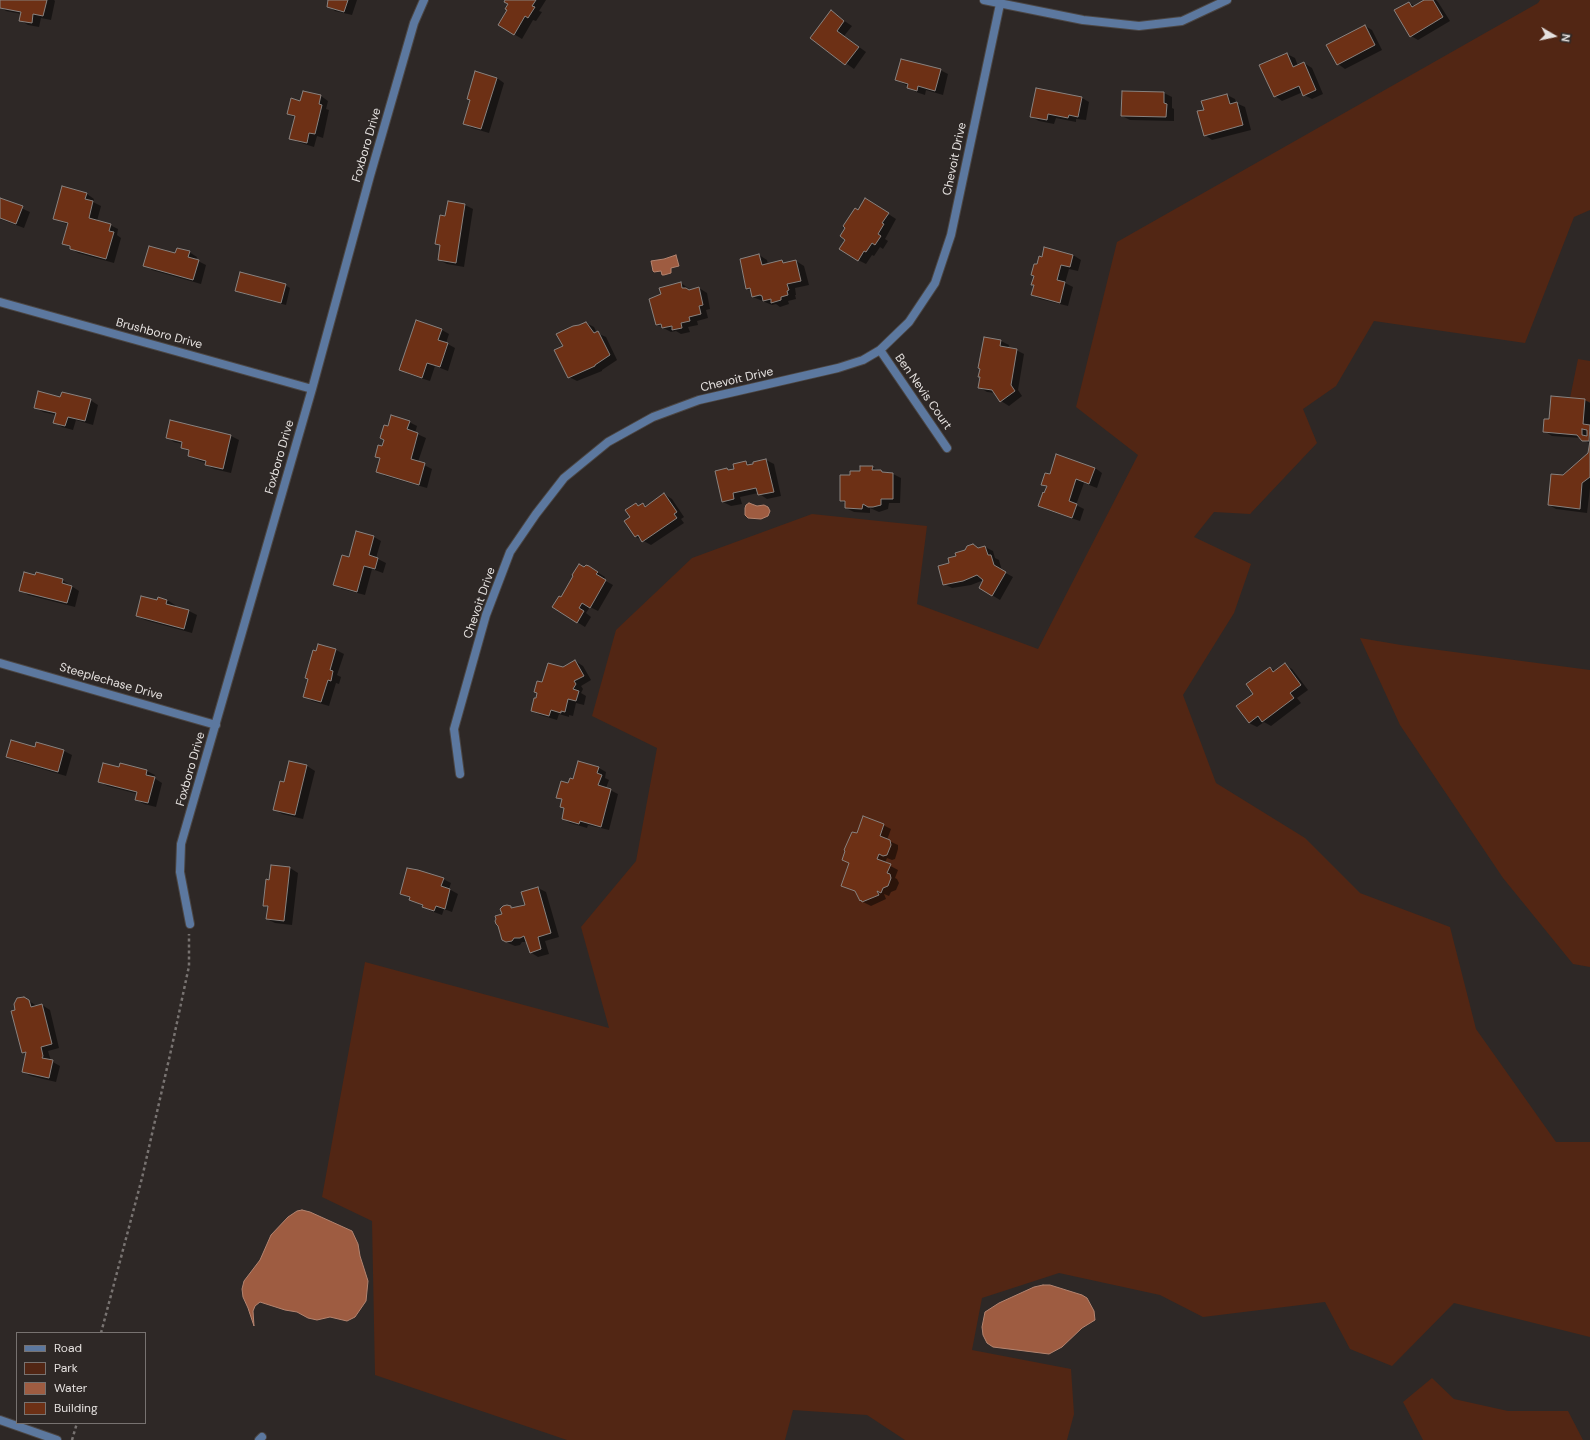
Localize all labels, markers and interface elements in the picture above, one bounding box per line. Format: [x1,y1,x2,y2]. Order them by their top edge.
north arrow [1534,16,1574,56]
text: N [1558,33,1573,43]
street label: Foxboro Drive [350,106,384,184]
street label: Chevoit Drive [940,121,970,197]
street label: Brushboro Drive [114,316,204,352]
street label: Ben Nevis Court [892,351,954,433]
street label: Chevoit Drive [699,365,775,395]
street label: Foxboro Drive [263,418,297,496]
street label: Chevoit Drive [461,565,499,641]
street label: Steeplechase Drive [58,660,164,704]
street label: Foxboro Drive [174,730,208,808]
legend [16,1332,146,1424]
text: Road [54,1340,82,1356]
text: Park [54,1360,78,1376]
text: Water [54,1380,87,1396]
text: Building [54,1400,98,1416]

